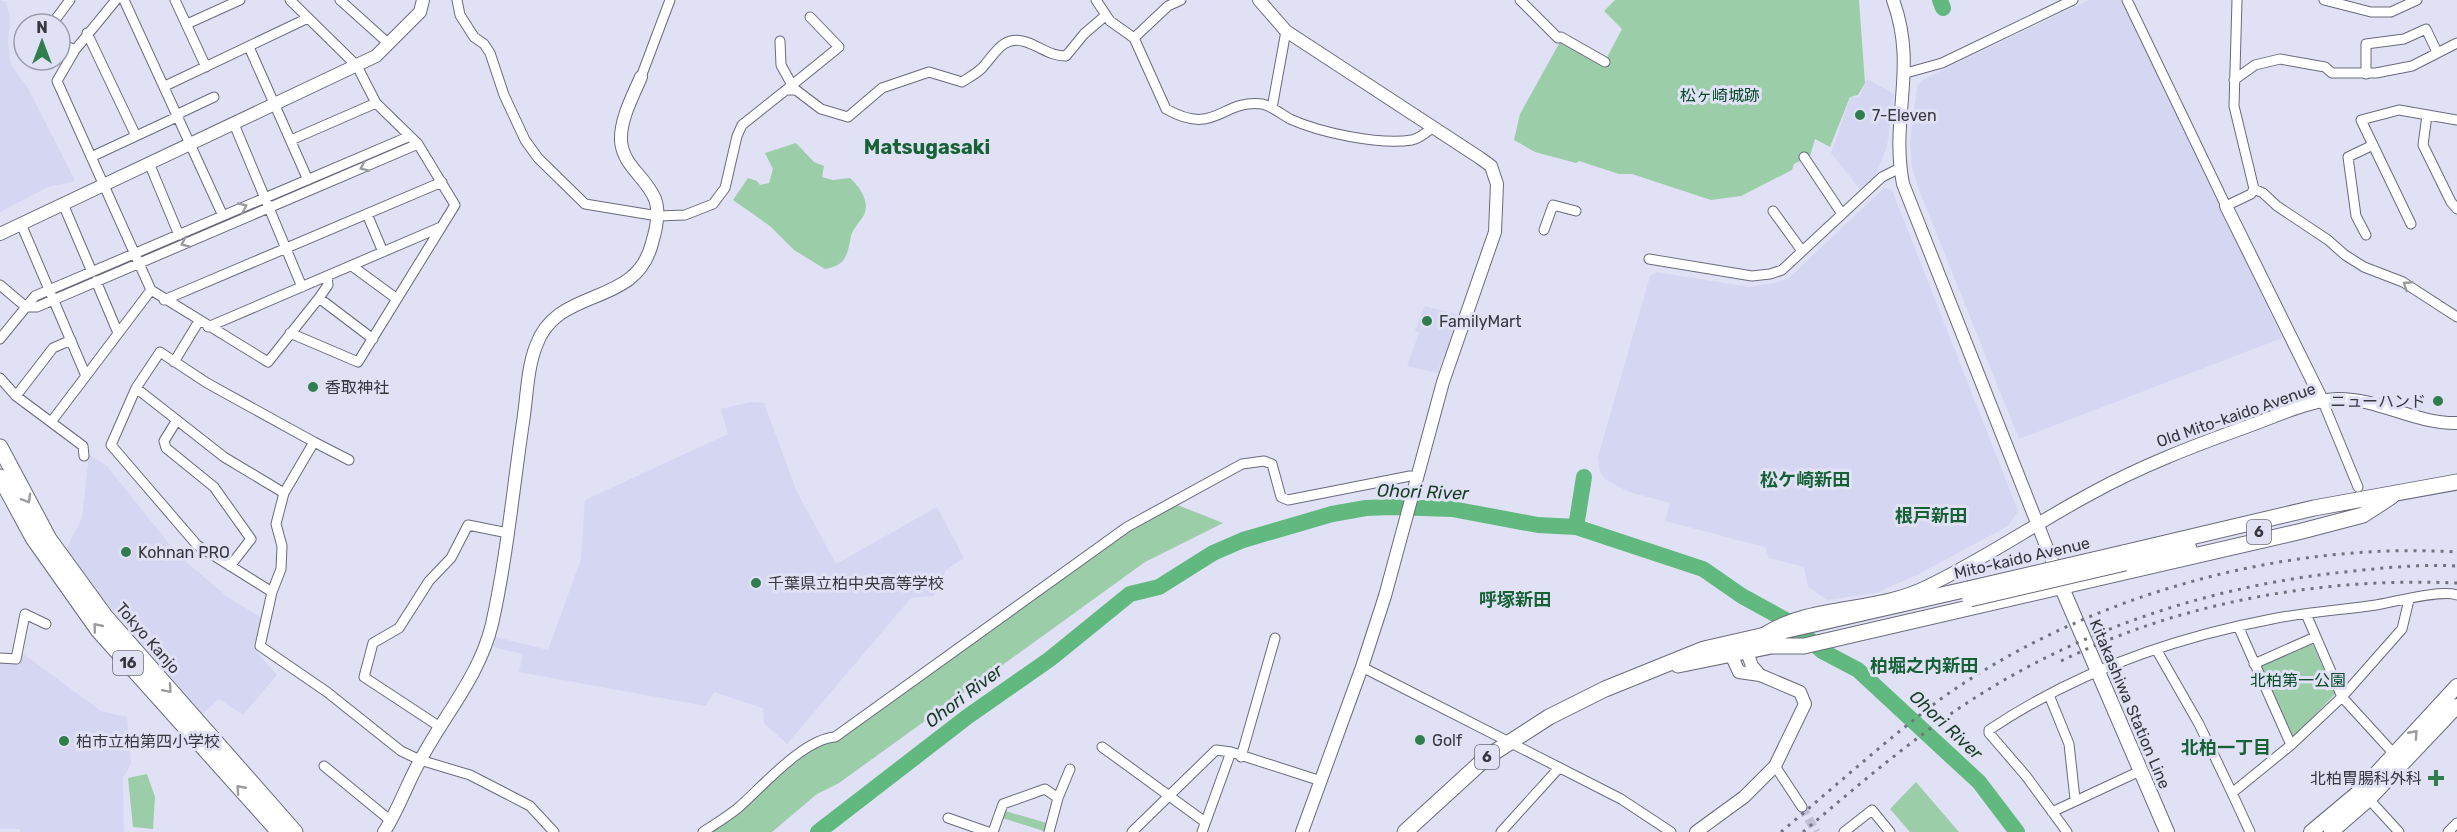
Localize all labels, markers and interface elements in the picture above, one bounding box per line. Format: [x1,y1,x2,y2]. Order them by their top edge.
north arrow [12,12,72,72]
text: N [36,18,48,37]
park label: 松ヶ崎城跡 [1680,86,1760,105]
place label: 7-Eleven [1872,106,1937,125]
marker: 7-Eleven [1853,108,1867,122]
district label: Matsugasaki [864,135,990,159]
one-way arrow [359,160,370,172]
one-way arrow [237,203,248,215]
one-way arrow [180,236,191,248]
one-way arrow [2403,280,2413,292]
place label: FamilyMart [1439,312,1521,331]
marker: FamilyMart [1420,314,1434,328]
place label: 香取神社 [325,378,389,397]
street label: Old Mito-kaido Avenue [2154,379,2318,451]
marker: 香取神社 [306,380,320,394]
place label: ニューハンド [2330,392,2426,411]
marker: ニューハンド [2431,394,2445,408]
district label: 松ケ崎新田 [1760,469,1850,491]
water label: Ohori River [1377,479,1470,505]
one-way arrow [20,493,31,504]
district label: 根戸新田 [1895,505,1967,527]
road number: 6 [2247,520,2271,544]
street label: Mito-kaido Avenue [1952,533,2092,583]
place label: Kohnan PRO [138,543,230,562]
marker: Kohnan PRO [119,545,133,559]
place label: 千葉県立柏中央高等学校 [768,574,944,593]
marker: 千葉県立柏中央高等学校 [749,576,763,590]
district label: 呼塚新田 [1479,589,1551,611]
street label: Tokyo Kanjo [112,599,184,677]
street label: Kitakashiwa Station Line [2086,617,2174,792]
one-way arrow [93,623,104,634]
road number: 16 [113,651,143,675]
district label: 柏堀之内新田 [1870,655,1978,677]
water label: Ohori River [921,659,1008,732]
park label: 北柏第一公園 [2250,671,2346,690]
one-way arrow [161,682,172,693]
water label: Ohori River [1905,686,1988,765]
one-way arrow [2407,730,2418,741]
place label: Golf [1432,731,1463,750]
place label: 柏市立柏第四小学校 [76,732,220,751]
marker: Golf [1413,733,1427,747]
marker: 柏市立柏第四小学校 [57,734,71,748]
district label: 北柏一丁目 [2181,737,2271,759]
road number: 6 [1475,745,1499,769]
place label: 北柏胃腸科外科 [2310,769,2422,788]
marker: 北柏胃腸科外科 [2427,769,2445,787]
one-way arrow [236,785,247,795]

